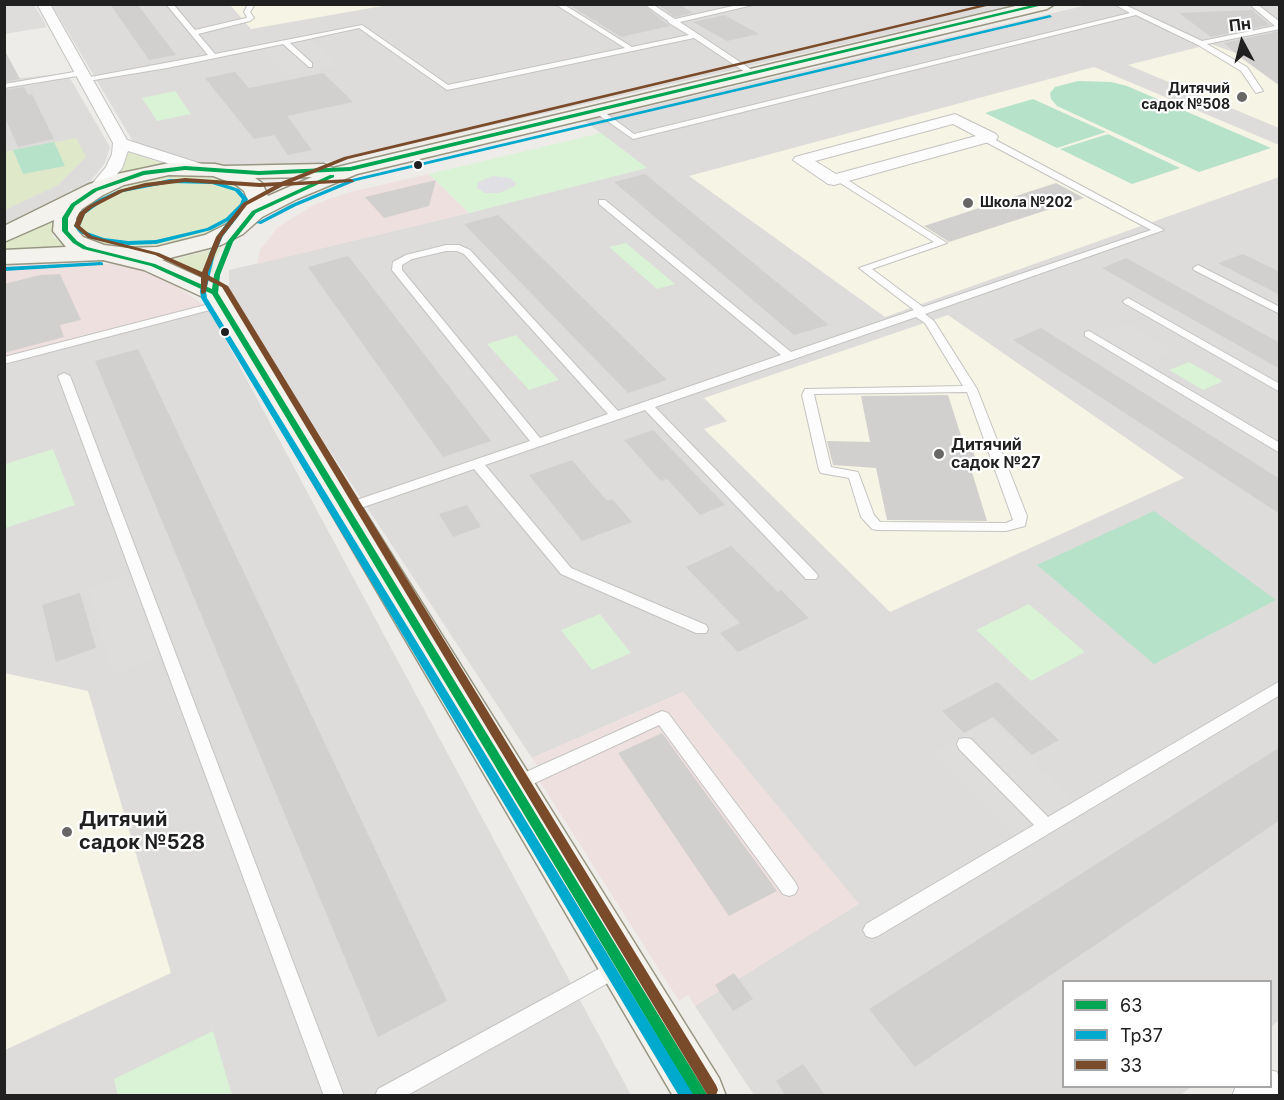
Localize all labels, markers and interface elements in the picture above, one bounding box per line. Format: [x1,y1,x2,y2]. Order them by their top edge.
north arrow [1212,12,1272,72]
text: Пн [1228,13,1252,35]
place label: Дитячий садок №508 [1141,81,1230,114]
marker: Дитячий садок №508 [1235,90,1249,104]
unlabelled marker [412,159,424,171]
place label: Школа №202 [980,195,1073,211]
marker: Школа №202 [961,196,975,210]
unlabelled marker [219,326,231,338]
place label: Дитячий садок №27 [951,435,1040,473]
marker: Дитячий садок №27 [932,447,946,461]
place label: Дитячий садок №528 [79,808,205,855]
marker: Дитячий садок №528 [60,825,74,839]
legend [1062,980,1272,1088]
text: 63 [1120,995,1142,1016]
text: Тр37 [1120,1025,1163,1046]
text: 33 [1120,1055,1142,1076]

